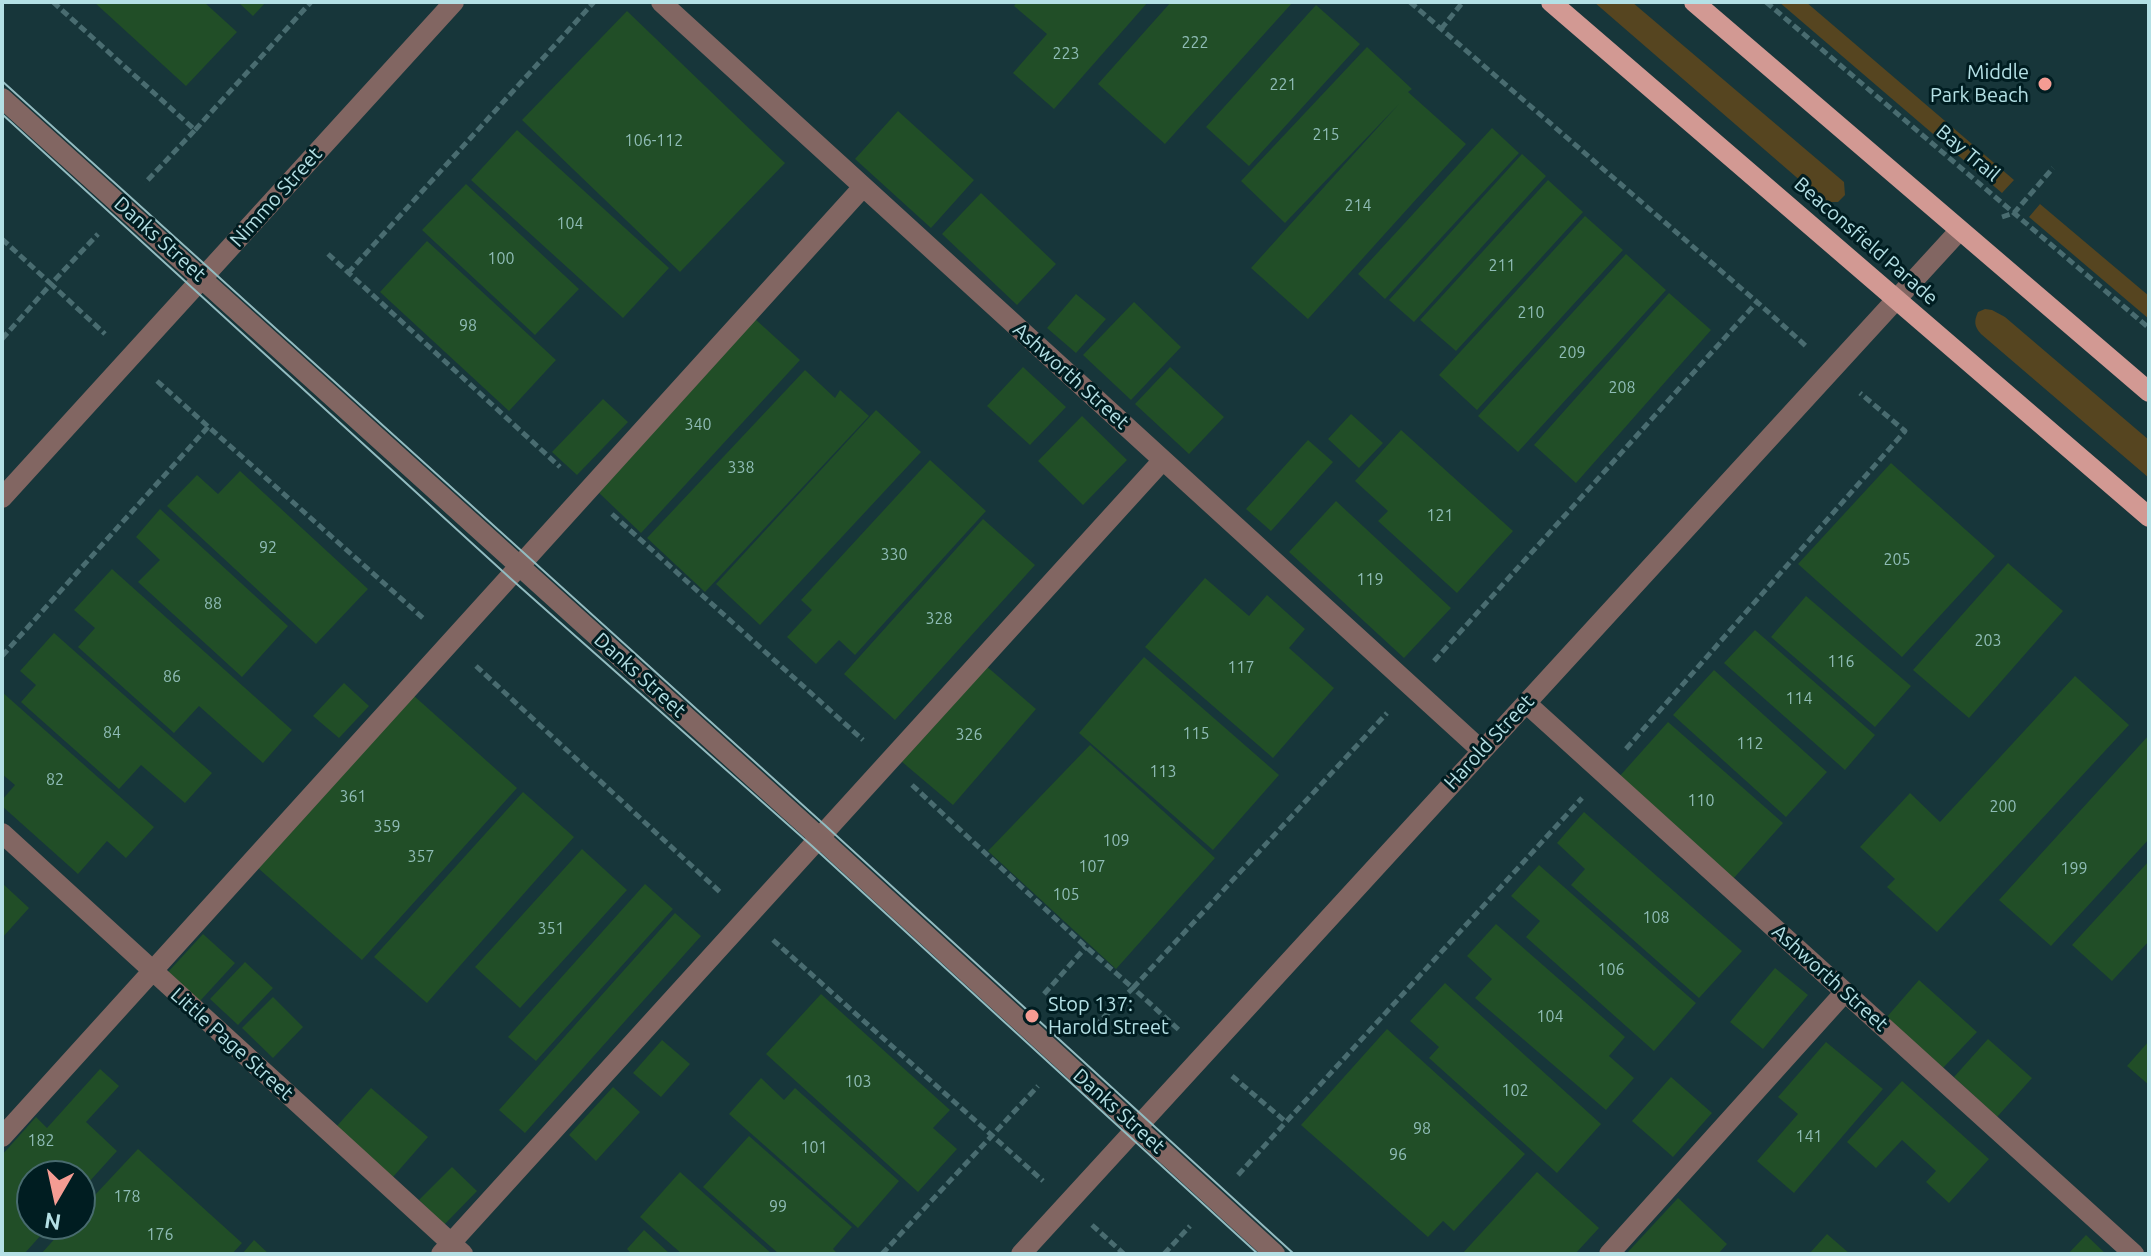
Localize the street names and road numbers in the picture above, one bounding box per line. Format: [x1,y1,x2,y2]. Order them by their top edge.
street label: Bay Trail [1931,120,2005,186]
street label: Nimmo Street [225,142,327,252]
street label: Beaconsfield Parade [1789,172,1943,310]
street label: Danks Street [109,192,211,286]
street label: Ashworth Street [1008,318,1134,434]
street label: Danks Street [589,628,691,722]
street label: Harold Street [1439,690,1539,794]
street label: Ashworth Street [1767,920,1893,1036]
street label: Little Page Street [166,983,298,1105]
street label: Danks Street [1068,1064,1170,1158]

